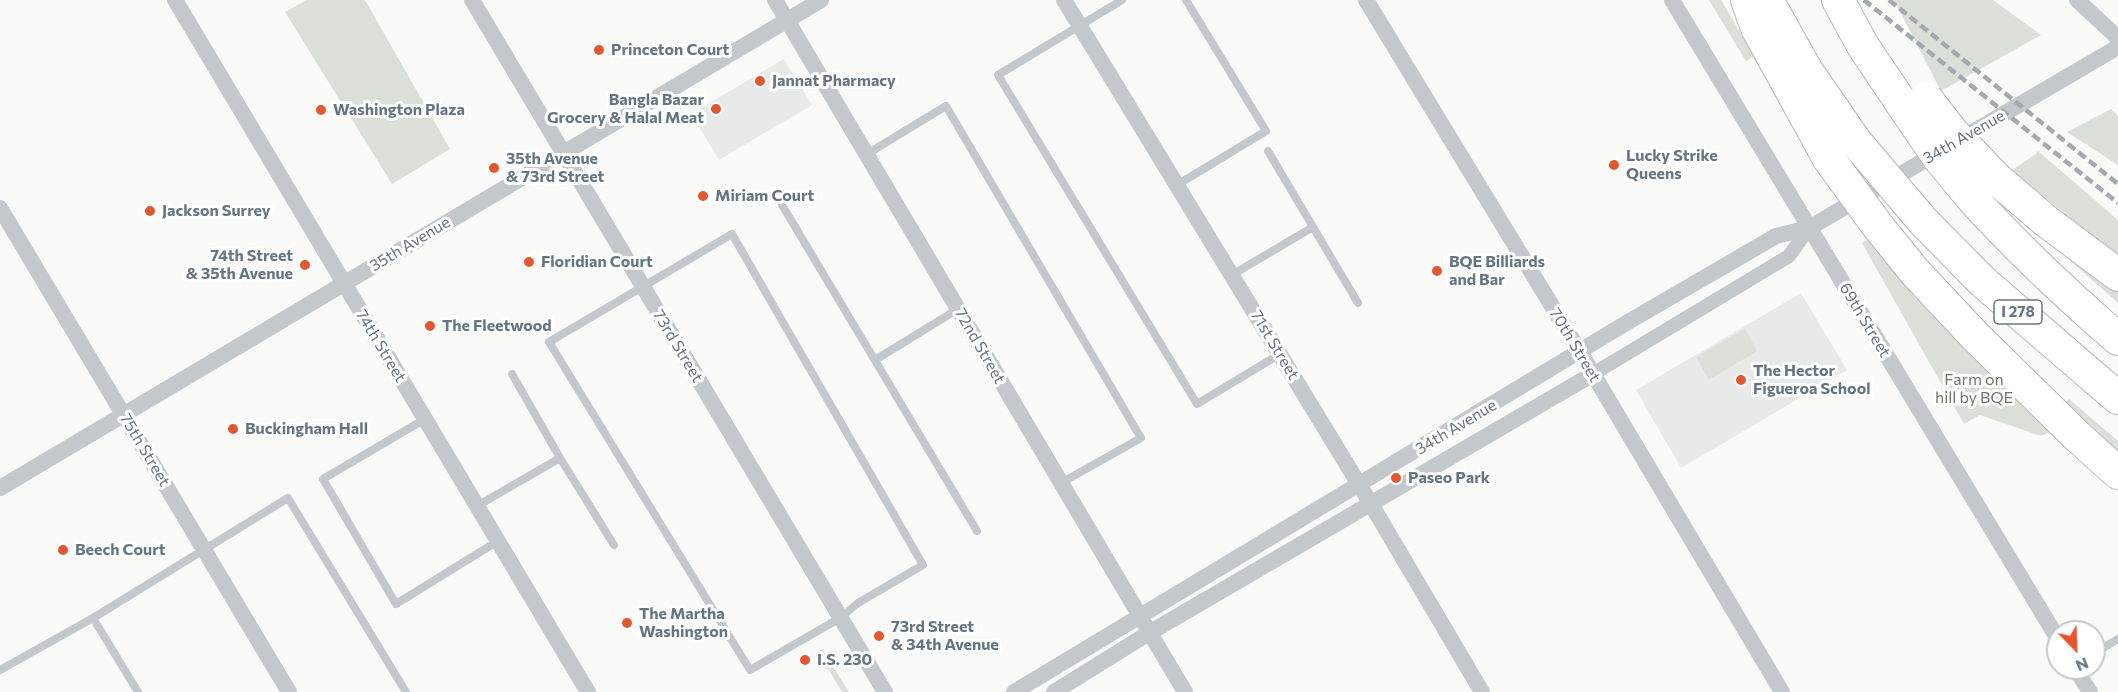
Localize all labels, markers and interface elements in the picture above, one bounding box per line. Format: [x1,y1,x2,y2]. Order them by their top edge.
place label: Princeton Court [611,40,729,60]
marker: Princeton Court [592,43,606,57]
place label: Jannat Pharmacy [772,71,896,91]
marker: Jannat Pharmacy [753,74,767,88]
place label: Bangla Bazar Grocery & Halal Meat [547,90,704,128]
place label: Washington Plaza [333,100,465,120]
marker: Bangla Bazar Grocery & Halal Meat [709,102,723,116]
marker: Washington Plaza [314,103,328,117]
street label: 34th Avenue [1920,106,2008,168]
place label: Lucky Strike Queens [1626,146,1718,184]
place label: 35th Avenue & 73rd Street [506,149,604,187]
marker: Lucky Strike Queens [1607,158,1621,172]
marker: 35th Avenue & 73rd Street [487,161,501,175]
place label: Miriam Court [715,186,814,206]
marker: Miriam Court [696,189,710,203]
place label: Jackson Surrey [162,201,270,221]
marker: Jackson Surrey [143,204,157,218]
street label: 35th Avenue [366,212,454,276]
place label: 74th Street & 35th Avenue [186,246,293,284]
place label: Floridian Court [541,252,653,272]
place label: BQE Billiards and Bar [1449,252,1545,290]
marker: Floridian Court [522,255,536,269]
marker: 74th Street & 35th Avenue [298,258,312,272]
marker: BQE Billiards and Bar [1430,264,1444,278]
street label: 69th Street [1835,279,1895,361]
road number: I 278 [1994,300,2042,324]
street label: 72nd Street [951,305,1009,387]
street label: 70th Street [1545,305,1605,385]
street label: 74th Street [352,306,410,386]
street label: 73rd Street [649,306,707,386]
street label: 71st Street [1247,307,1303,383]
place label: The Fleetwood [442,316,552,336]
marker: The Fleetwood [423,319,437,333]
place label: The Hector Figueroa School [1753,361,1871,399]
park label: Farm on hill by BQE [1935,370,2013,408]
marker: The Hector Figueroa School [1734,373,1748,387]
street label: 34th Avenue [1412,395,1500,459]
street label: 75th Street [116,410,174,490]
place label: Buckingham Hall [245,419,368,439]
marker: Buckingham Hall [226,422,240,436]
place label: Paseo Park [1408,468,1490,488]
marker: Paseo Park [1389,471,1403,485]
place label: Beech Court [75,540,165,560]
marker: Beech Court [56,543,70,557]
place label: The Martha Washington [639,604,728,642]
marker: The Martha Washington [620,616,634,630]
place label: 73rd Street & 34th Avenue [891,617,999,655]
north arrow [2046,620,2106,680]
marker: 73rd Street & 34th Avenue [872,629,886,643]
place label: I.S. 230 [817,650,872,670]
marker: I.S. 230 [798,653,812,667]
text: N [2073,654,2092,676]

